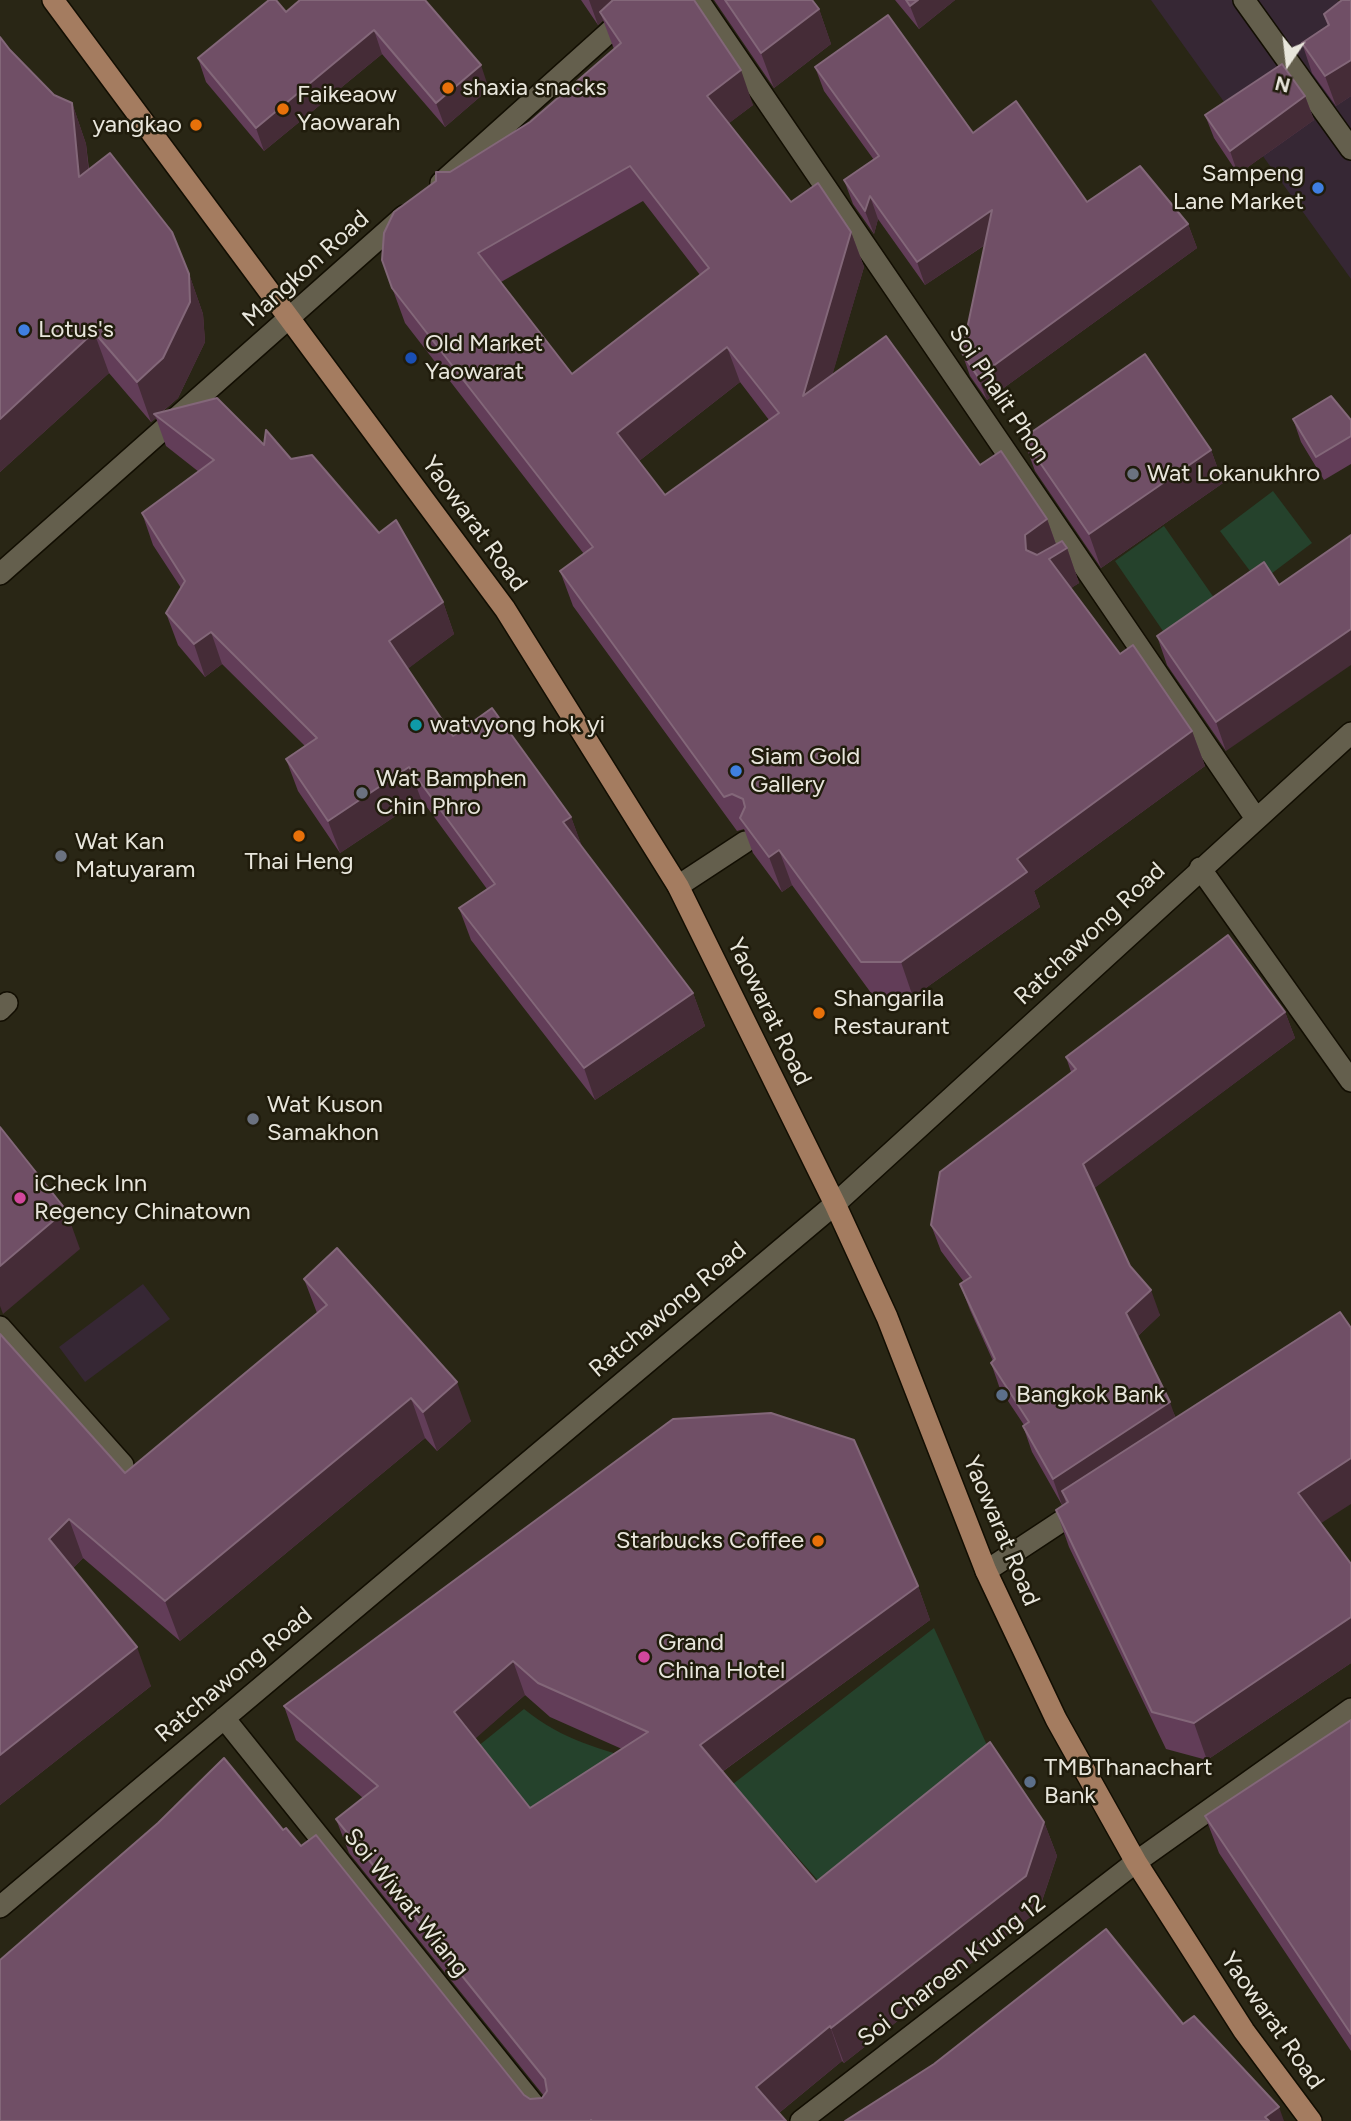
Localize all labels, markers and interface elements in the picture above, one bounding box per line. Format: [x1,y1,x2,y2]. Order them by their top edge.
north arrow [1253,28,1323,98]
text: N [1273,71,1293,97]
place label: shaxia snacks [462,74,607,102]
marker: shaxia snacks [440,80,456,96]
place label: Faikeaow Yaowarah [297,81,400,137]
marker: Faikeaow Yaowarah [275,101,291,117]
place label: yangkao [92,111,182,139]
marker: yangkao [188,117,204,133]
place label: Sampeng Lane Market [1173,160,1304,216]
marker: Sampeng Lane Market [1310,180,1326,196]
street label: Mangkon Road [237,205,375,333]
place label: Lotus's [38,316,114,344]
street label: Soi Phalit Phon [942,320,1056,468]
marker: Lotus's [16,322,32,338]
place label: Old Market Yaowarat [425,330,543,386]
marker: Old Market Yaowarat [403,350,419,366]
street label: Yaowarat Road [415,451,533,597]
place label: Wat Lokanukhro [1147,460,1320,488]
marker: Wat Lokanukhro [1125,466,1141,482]
place label: watvyong hok yi [430,711,605,739]
marker: watvyong hok yi [408,717,424,733]
place label: Siam Gold Gallery [750,743,860,799]
marker: Siam Gold Gallery [728,763,744,779]
place label: Wat Bamphen Chin Phro [376,765,527,821]
marker: Wat Bamphen Chin Phro [354,785,370,801]
place label: Wat Kan Matuyaram [75,828,195,884]
marker: Thai Heng [291,828,307,844]
marker: Wat Kan Matuyaram [53,848,69,864]
place label: Thai Heng [245,848,353,876]
street label: Ratchawong Road [1009,857,1171,1011]
street label: Yaowarat Road [721,934,817,1090]
place label: Shangarila Restaurant [833,985,950,1041]
marker: Shangarila Restaurant [811,1005,827,1021]
place label: Wat Kuson Samakhon [267,1091,383,1147]
marker: Wat Kuson Samakhon [245,1111,261,1127]
place label: iCheck Inn Regency Chinatown [34,1170,251,1226]
marker: iCheck Inn Regency Chinatown [12,1190,28,1206]
street label: Ratchawong Road [584,1236,752,1384]
place label: Bangkok Bank [1016,1381,1165,1409]
marker: Bangkok Bank [994,1387,1010,1403]
street label: Yaowarat Road [956,1452,1046,1610]
place label: Starbucks Coffee [616,1527,804,1555]
marker: Starbucks Coffee [810,1533,826,1549]
street label: Ratchawong Road [150,1601,318,1749]
place label: Grand China Hotel [658,1629,785,1685]
marker: Grand China Hotel [636,1649,652,1665]
place label: TMBThanachart Bank [1044,1754,1213,1810]
marker: TMBThanachart Bank [1022,1774,1038,1790]
street label: Soi Wiwat Wiang [337,1823,475,1983]
street label: Soi Charoen Krung 12 [852,1889,1052,2053]
street label: Yaowarat Road [1214,1947,1330,2095]

